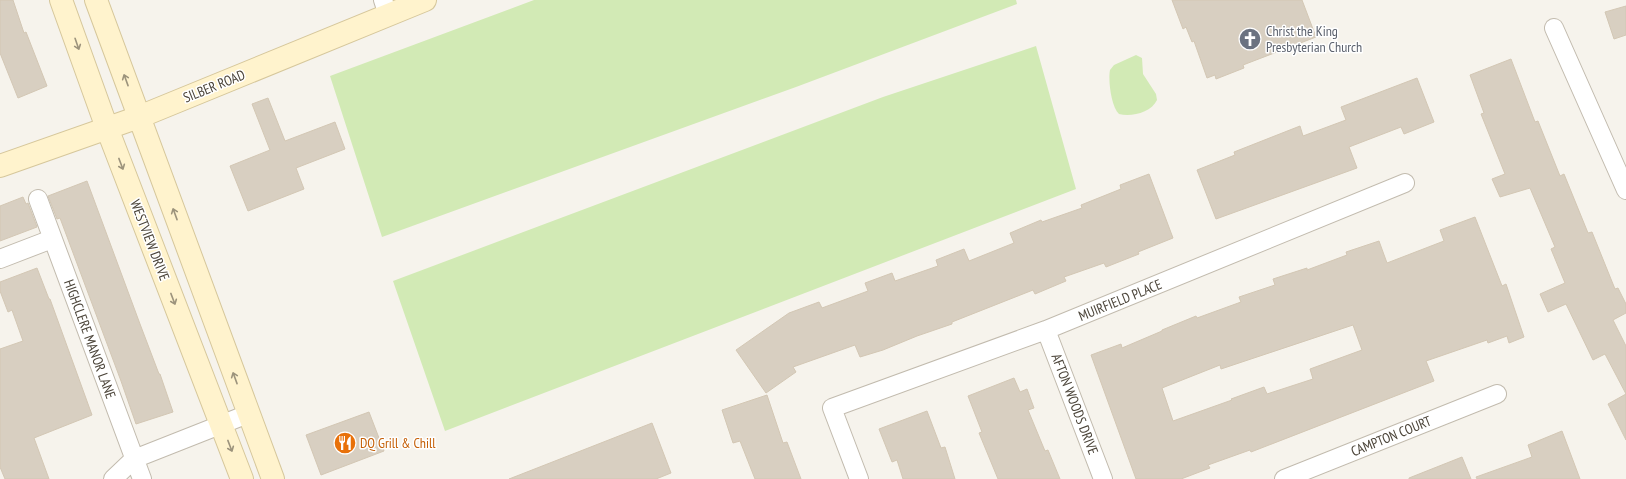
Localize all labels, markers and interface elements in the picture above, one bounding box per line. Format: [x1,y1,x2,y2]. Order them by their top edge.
place label: Christ the King Presbyterian Church [1266,22,1362,56]
church icon: Christ the King Presbyterian Church [1237,26,1263,52]
one-way arrow [74,38,81,51]
street label: SILBER ROAD [180,65,248,107]
one-way arrow [121,75,129,87]
one-way arrow [118,158,126,170]
street label: WESTVIEW DRIVE [126,197,174,283]
one-way arrow [170,208,178,220]
street label: MUIRFIELD PLACE [1076,275,1164,325]
street label: HIGHCLERE MANOR LANE [60,277,120,401]
one-way arrow [169,292,177,304]
street label: AFTON WOODS DRIVE [1047,351,1103,457]
one-way arrow [230,372,238,384]
street label: CAMPTON COURT [1348,411,1435,460]
restaurant icon: DQ Grill & Chill [332,430,358,456]
place label: DQ Grill & Chill [360,434,436,452]
one-way arrow [226,440,234,452]

